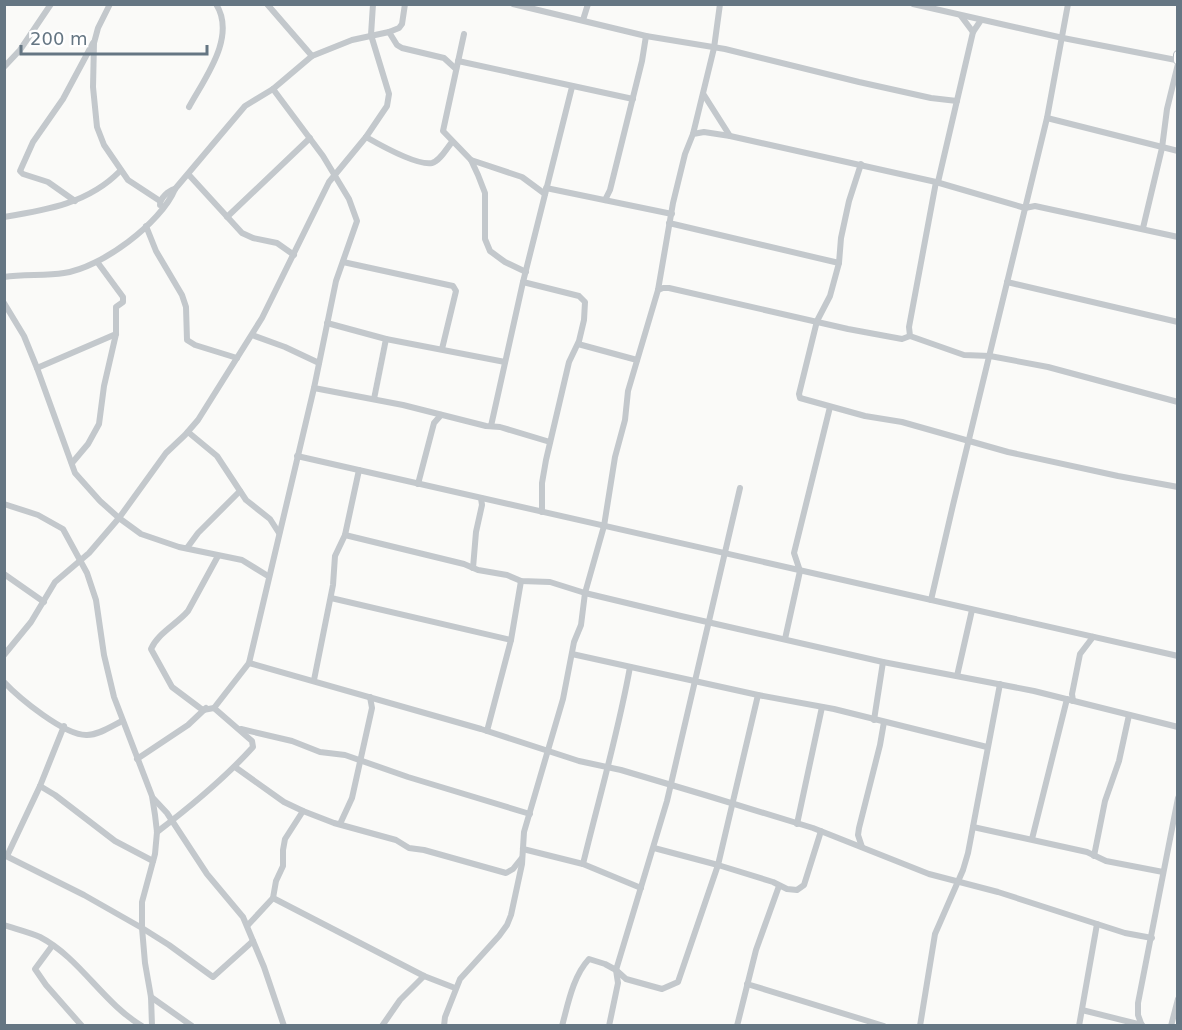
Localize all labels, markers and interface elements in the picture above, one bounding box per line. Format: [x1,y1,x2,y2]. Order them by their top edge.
scale bar [21,18,207,56]
text: 200 m [30,28,88,49]

